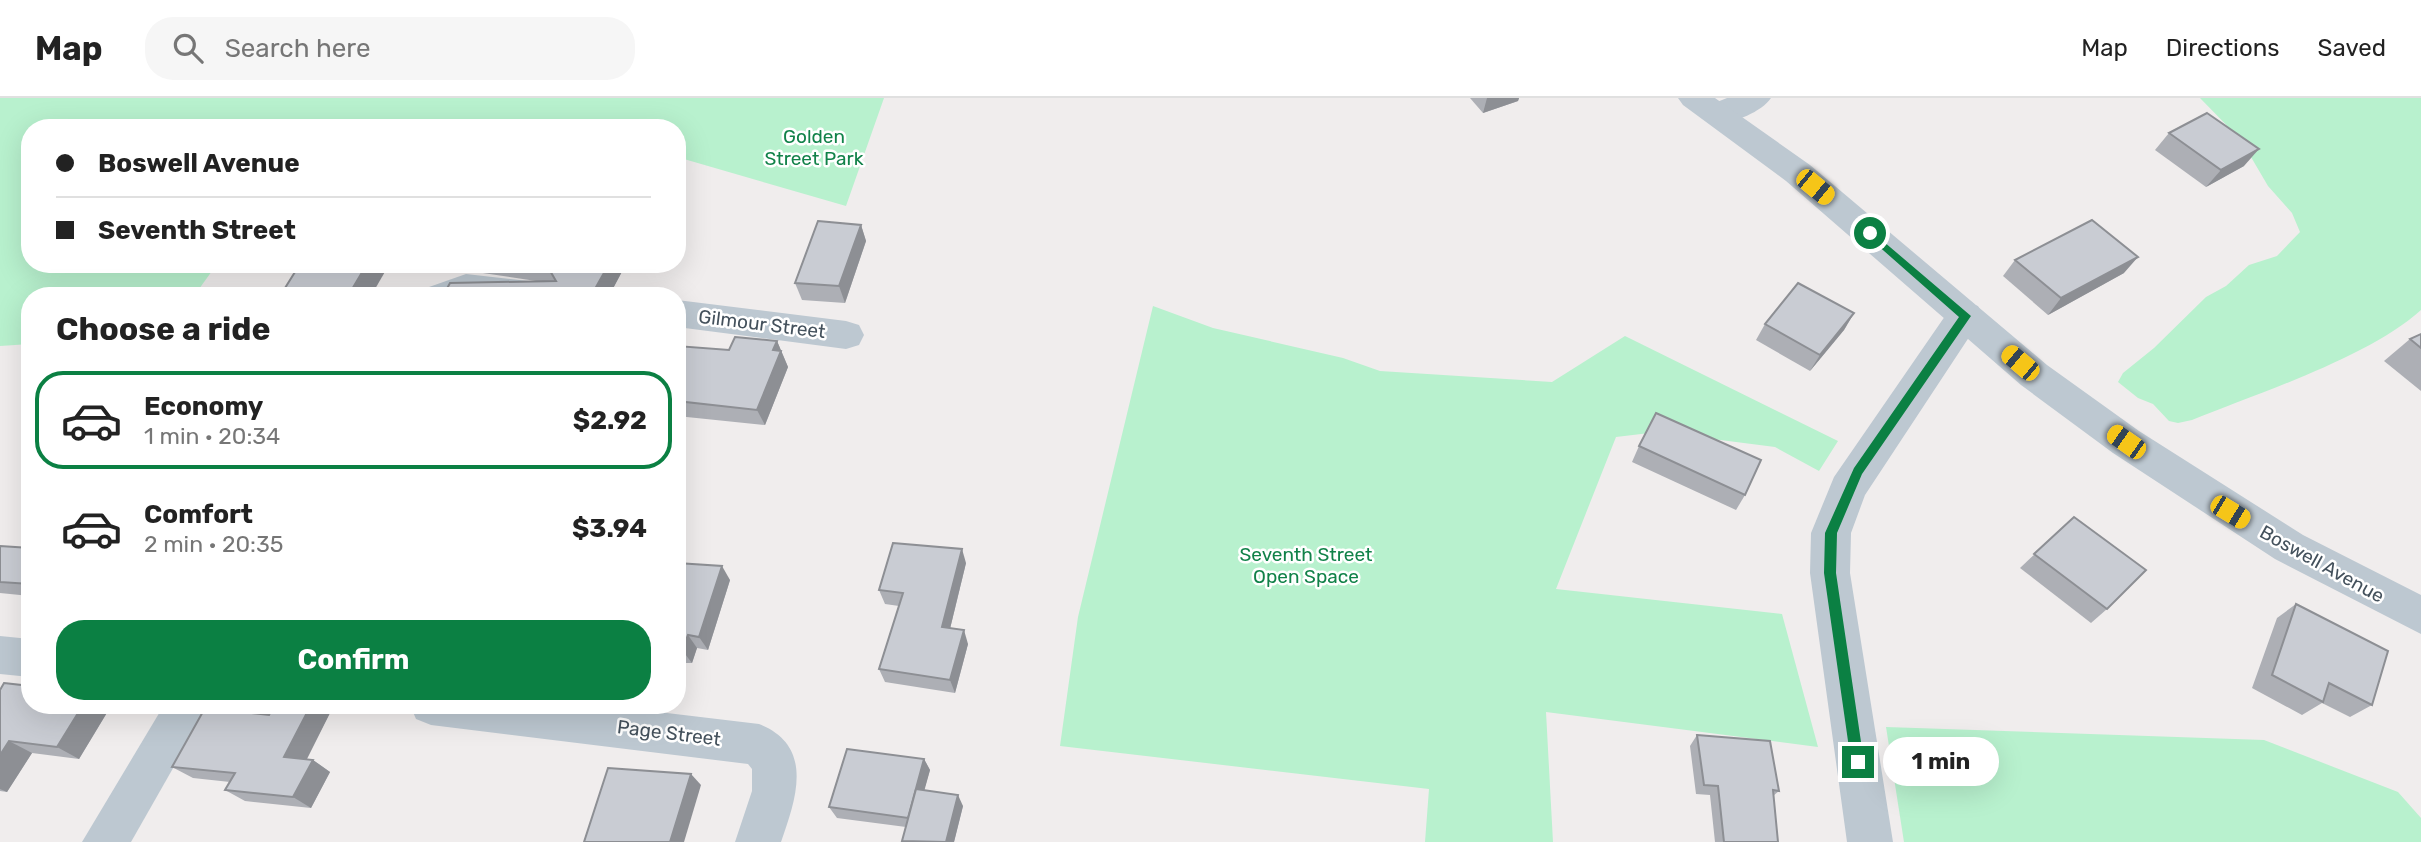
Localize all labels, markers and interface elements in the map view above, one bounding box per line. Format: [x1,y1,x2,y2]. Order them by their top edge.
search box [145,17,635,80]
text: Map [35,29,103,68]
icon: search [169,29,207,67]
text: Search here [225,33,370,64]
text: Map [2081,34,2128,62]
text: Directions [2166,34,2279,62]
text: Saved [2317,34,2386,62]
park label: Golden Street Park [764,125,864,170]
text: Boswell Avenue [98,148,300,179]
car [1793,166,1838,208]
text: Seventh Street [98,215,296,246]
route start [1854,217,1886,249]
street label: Gilmour Street [697,305,827,343]
text: Choose a ride [56,310,270,348]
car [1998,341,2043,385]
icon: car [60,389,123,452]
text: Economy [144,391,263,422]
text: $2.92 [573,405,647,436]
car [2103,421,2150,463]
text: 1 min · 20:34 [144,422,280,450]
car [2207,492,2254,532]
icon: car [60,497,123,560]
text: Comfort [144,499,253,530]
text: $3.94 [572,513,647,544]
street label: Boswell Avenue [2256,520,2388,608]
text: 2 min · 20:35 [144,530,283,558]
park label: Seventh Street Open Space [1240,543,1373,588]
button: Confirm [56,620,651,700]
street label: Page Street [616,715,723,751]
callout: 1 min [1882,738,1998,786]
route end [1842,746,1874,778]
text: 1 min [1912,747,1970,775]

